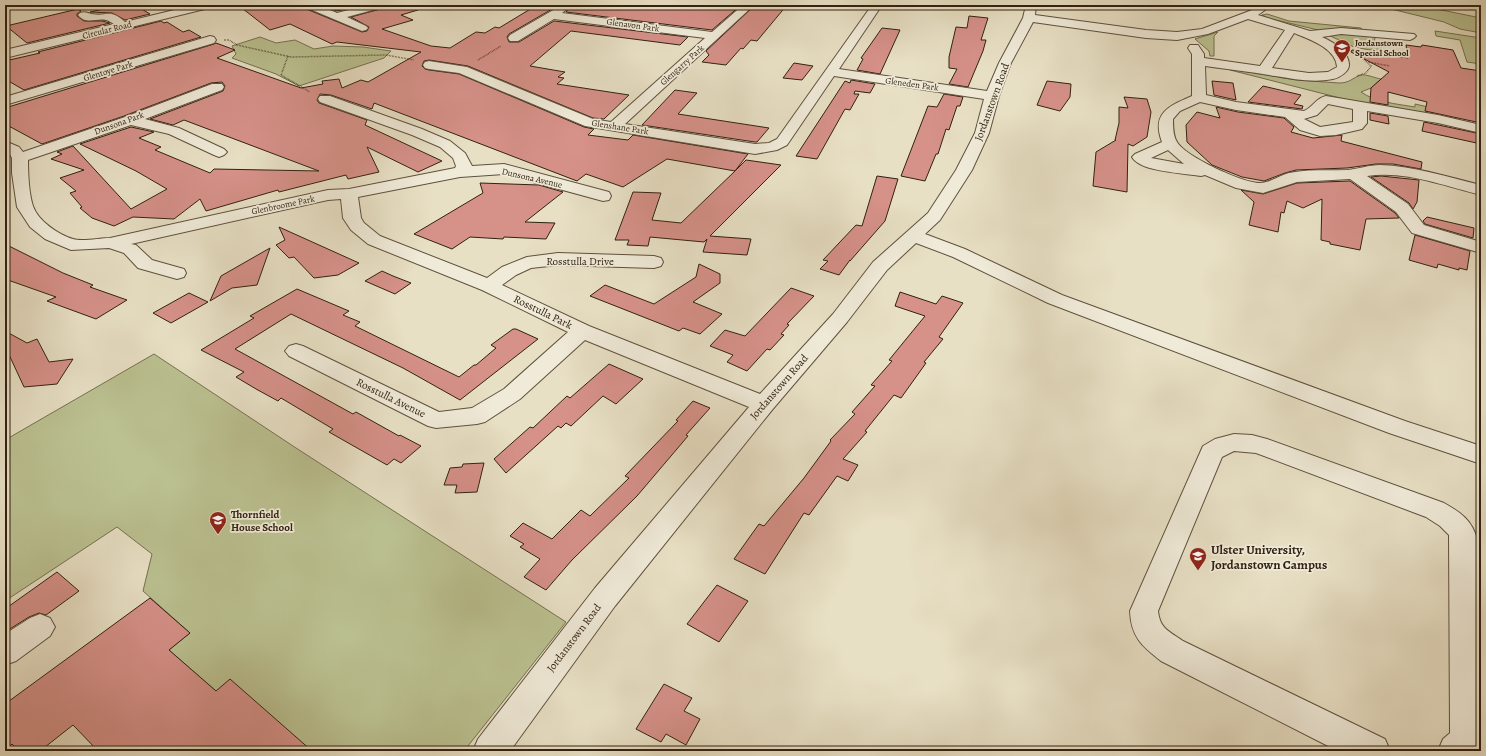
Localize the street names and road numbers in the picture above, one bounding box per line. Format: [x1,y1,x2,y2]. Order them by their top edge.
street label: Glenavon Park [606,15,661,35]
street label: Circular Road [81,18,133,42]
street label: Glengarry Park [657,42,707,88]
street label: Glentoye Park [82,58,135,84]
street label: Jordanstown Road [971,61,1013,143]
street label: Gleneden Park [885,74,940,94]
street label: Dunsona Park [93,108,146,138]
street label: Glenshane Park [591,117,650,137]
street label: Dunsona Avenue [500,165,564,191]
street label: Glenbroome Park [250,192,316,218]
street label: Rosstulla Drive [546,254,614,269]
street label: Rosstulla Park [511,291,575,333]
street label: Jordanstown Road [746,351,812,423]
street label: Rosstulla Avenue [354,375,428,421]
street label: Jordanstown Road [543,601,605,675]

